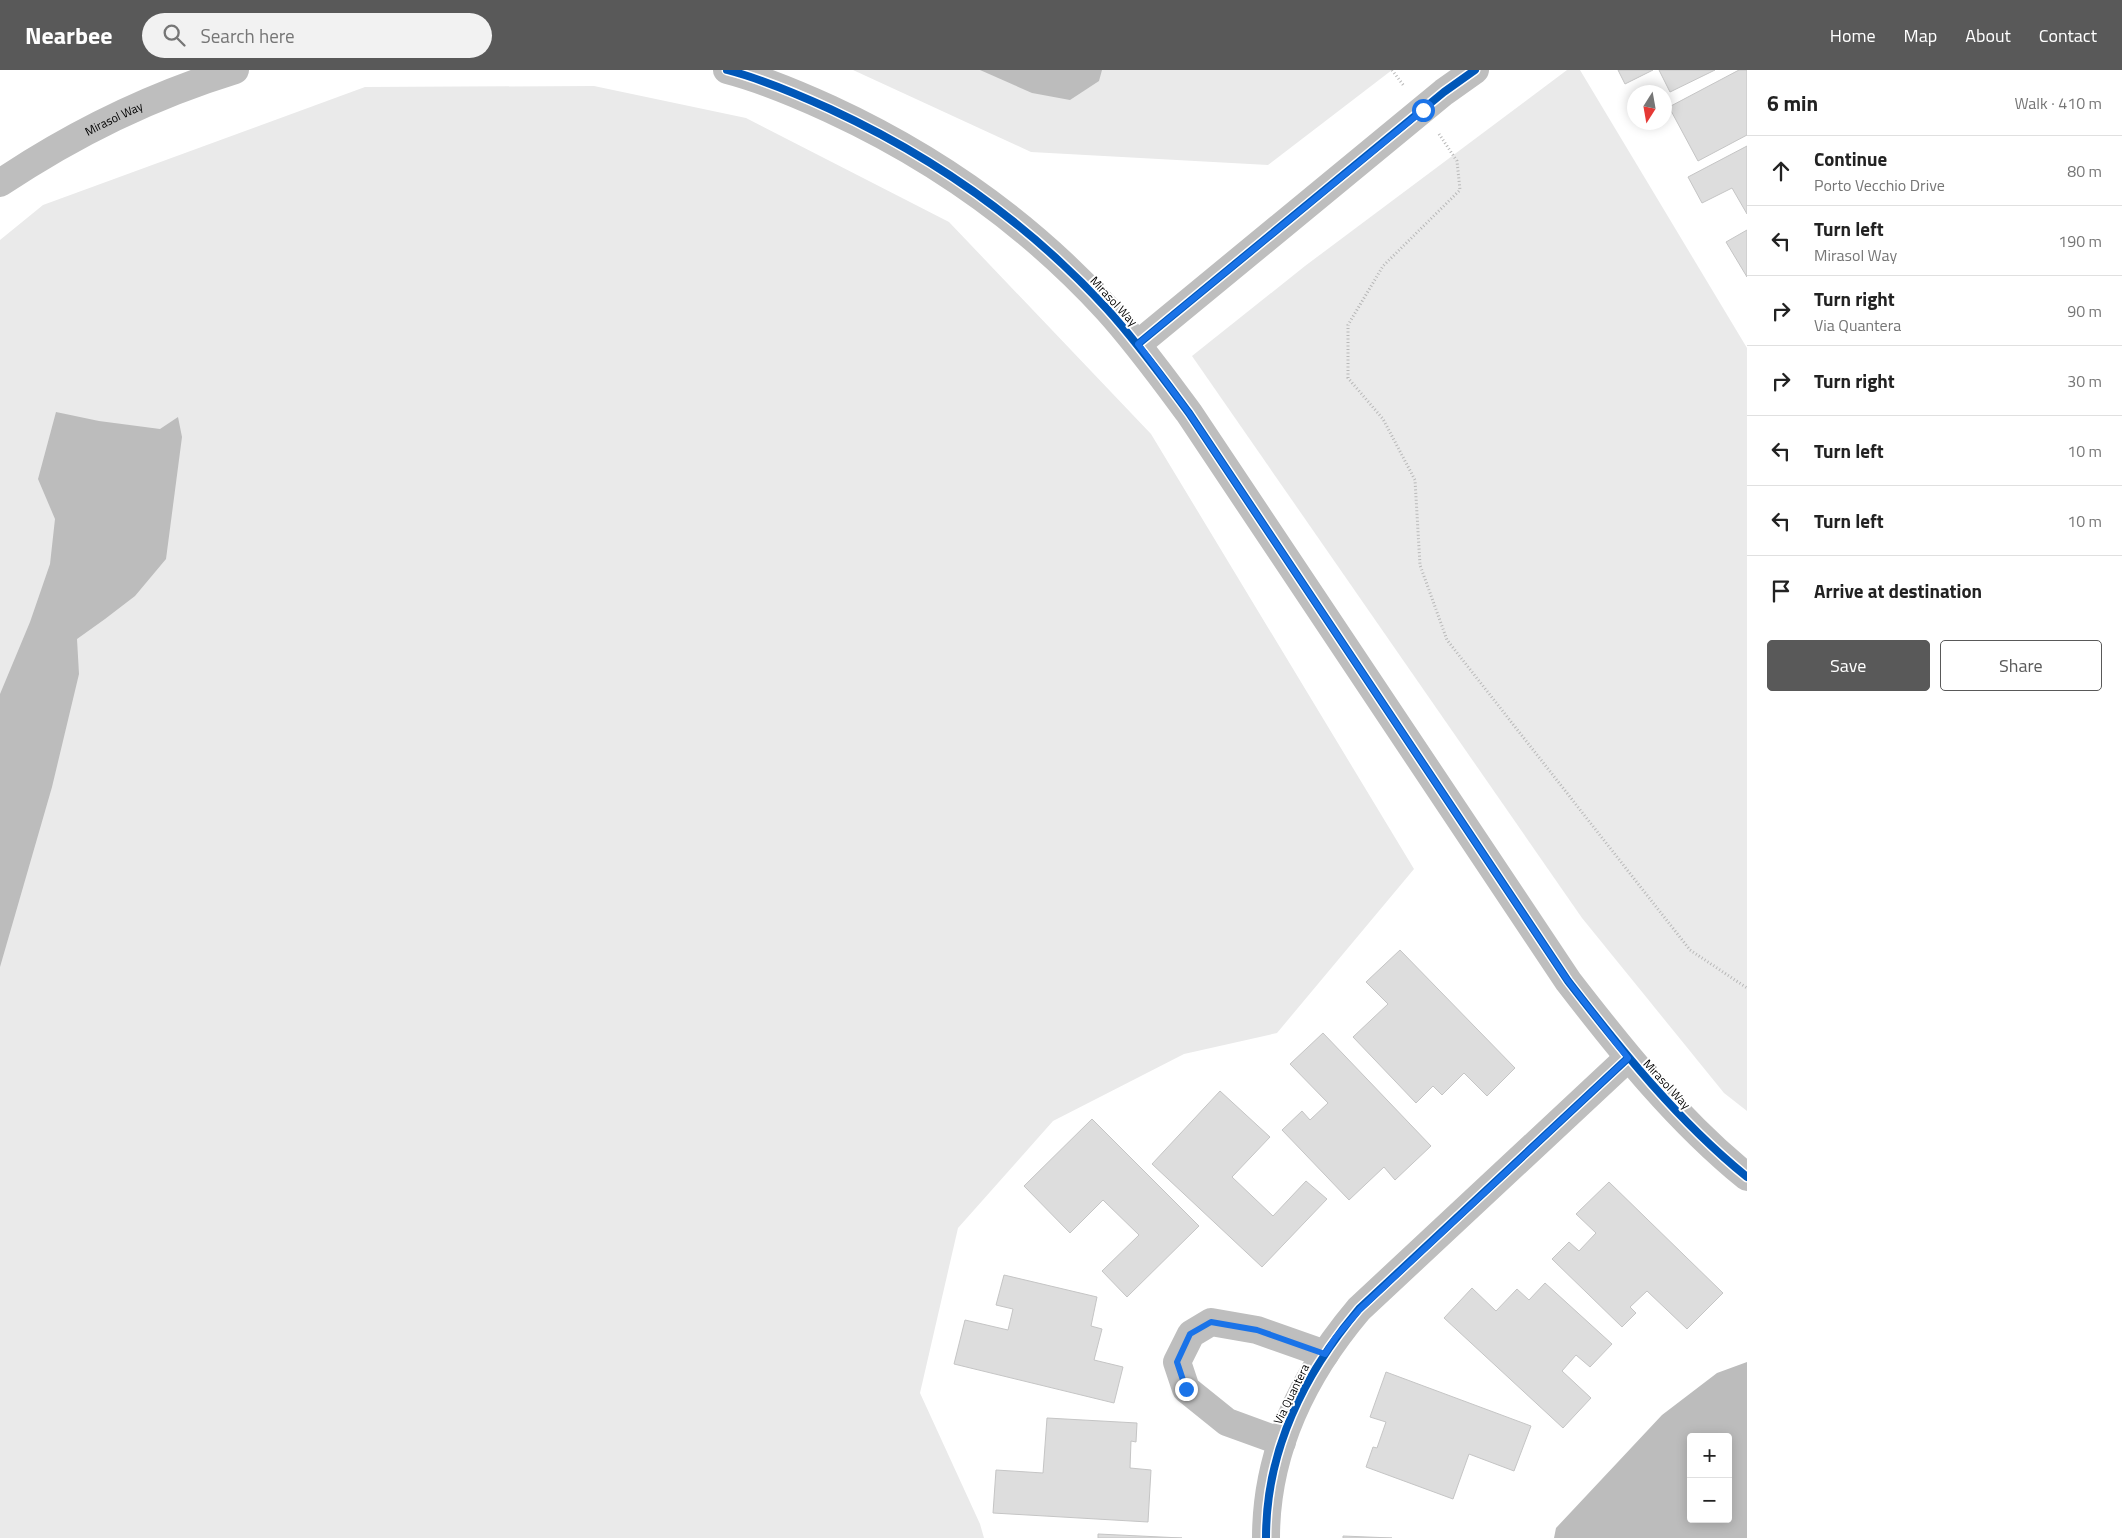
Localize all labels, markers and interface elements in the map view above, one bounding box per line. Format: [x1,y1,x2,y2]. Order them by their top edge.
search box [142,13,492,58]
text: Nearbee [25,17,112,53]
icon: search [160,21,188,49]
text: Search here [200,21,295,50]
text: Home [1830,22,1876,49]
text: Map [1904,22,1937,49]
text: About [1965,22,2011,49]
text: Contact [2039,22,2097,49]
north arrow [1627,85,1672,130]
text: 6 min [1767,87,1818,119]
text: Walk · 410 m [2014,91,2102,115]
street label: Mirasol Way [81,96,146,140]
route start [1412,99,1435,122]
text: Continue [1814,144,1887,173]
icon: ahead [1767,157,1795,185]
text: 80 m [2067,159,2102,183]
text: Porto Vecchio Drive [1814,173,1945,197]
text: Turn left [1814,214,1884,243]
icon: left [1767,227,1795,255]
text: 190 m [2058,229,2102,253]
text: Mirasol Way [1814,243,1897,267]
street label: Mirasol Way [1086,272,1142,330]
text: Turn right [1814,284,1895,313]
icon: right [1767,297,1795,325]
text: 90 m [2067,299,2102,323]
text: Via Quantera [1814,313,1901,337]
text: Turn right [1814,366,1895,395]
icon: right [1767,367,1795,395]
text: 30 m [2067,369,2102,393]
text: Turn left [1814,436,1884,465]
icon: left [1767,437,1795,465]
text: 10 m [2067,439,2102,463]
text: Turn left [1814,506,1884,535]
icon: left [1767,507,1795,535]
text: 10 m [2067,509,2102,533]
text: Arrive at destination [1814,576,1982,605]
icon: arrive [1767,577,1795,605]
button: Save [1767,640,1930,691]
button: Share [1940,640,2102,691]
street label: Mirasol Way [1639,1055,1695,1113]
street label: Via Quantera [1268,1360,1314,1428]
route end [1175,1378,1198,1401]
map controls [1687,1433,1732,1523]
button: + [1687,1433,1732,1478]
button: − [1687,1478,1732,1523]

